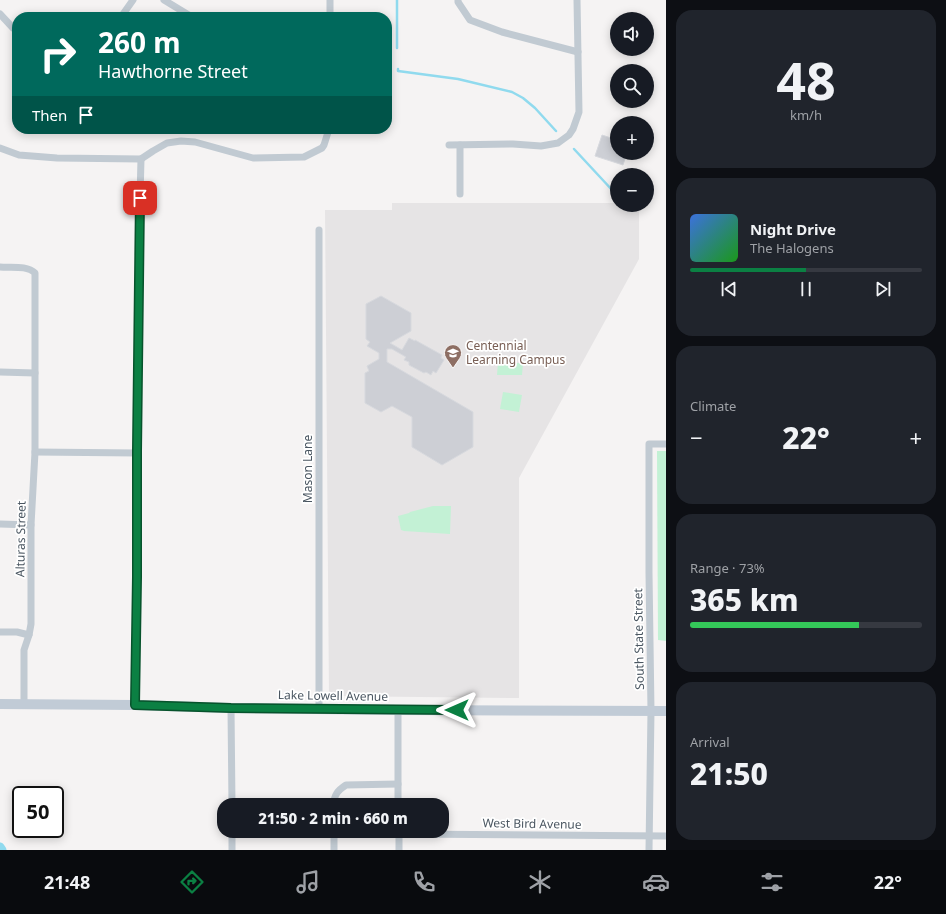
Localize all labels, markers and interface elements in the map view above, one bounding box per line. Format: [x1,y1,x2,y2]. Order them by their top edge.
map controls [610,12,654,212]
button: sound [610,12,654,56]
text: 260 m [98,23,181,61]
icon: right [32,28,84,80]
text: 48 [776,44,836,115]
text: Hawthorne Street [98,59,248,83]
button: search [610,64,654,108]
icon: arrive [75,104,97,126]
text: Then [32,105,67,125]
text: km/h [790,106,822,124]
button: + [610,116,654,160]
button: − [610,168,654,212]
pin [123,181,157,215]
icon: arrive [129,187,151,209]
text: Night Drive [750,219,836,239]
text: The Halogens [750,239,834,257]
icon: previous [718,278,740,300]
icon: pause [795,278,817,300]
icon: next [872,278,894,300]
place label: Centennial Learning Campus [466,337,566,368]
school or university icon: Centennial Learning Campus [443,343,463,368]
text: Climate [690,397,736,415]
text: 22° [782,417,830,458]
text: − [690,422,703,452]
text: + [909,422,922,452]
street label: Mason Lane [299,435,316,503]
street label: Alturas Street [11,500,30,577]
text: Range · 73% [690,559,765,577]
text: 365 km [690,579,799,620]
street label: South State Street [629,587,648,690]
street label: Lake Lowell Avenue [278,686,389,705]
position arrow [436,689,478,731]
text: Arrival [690,733,730,751]
text: 21:50 [690,753,768,794]
speed limit sign: 50 [12,786,64,838]
text: 21:50 · 2 min · 660 m [258,808,408,828]
street label: West Bird Avenue [482,814,582,833]
icon: directions [178,868,206,896]
icon: music [294,868,322,896]
icon: phone [410,868,438,896]
icon: climate [526,868,554,896]
icon: car [642,868,670,896]
icon: filters [758,868,786,896]
text: 21:48 [44,870,90,894]
text: 22° [874,870,902,894]

